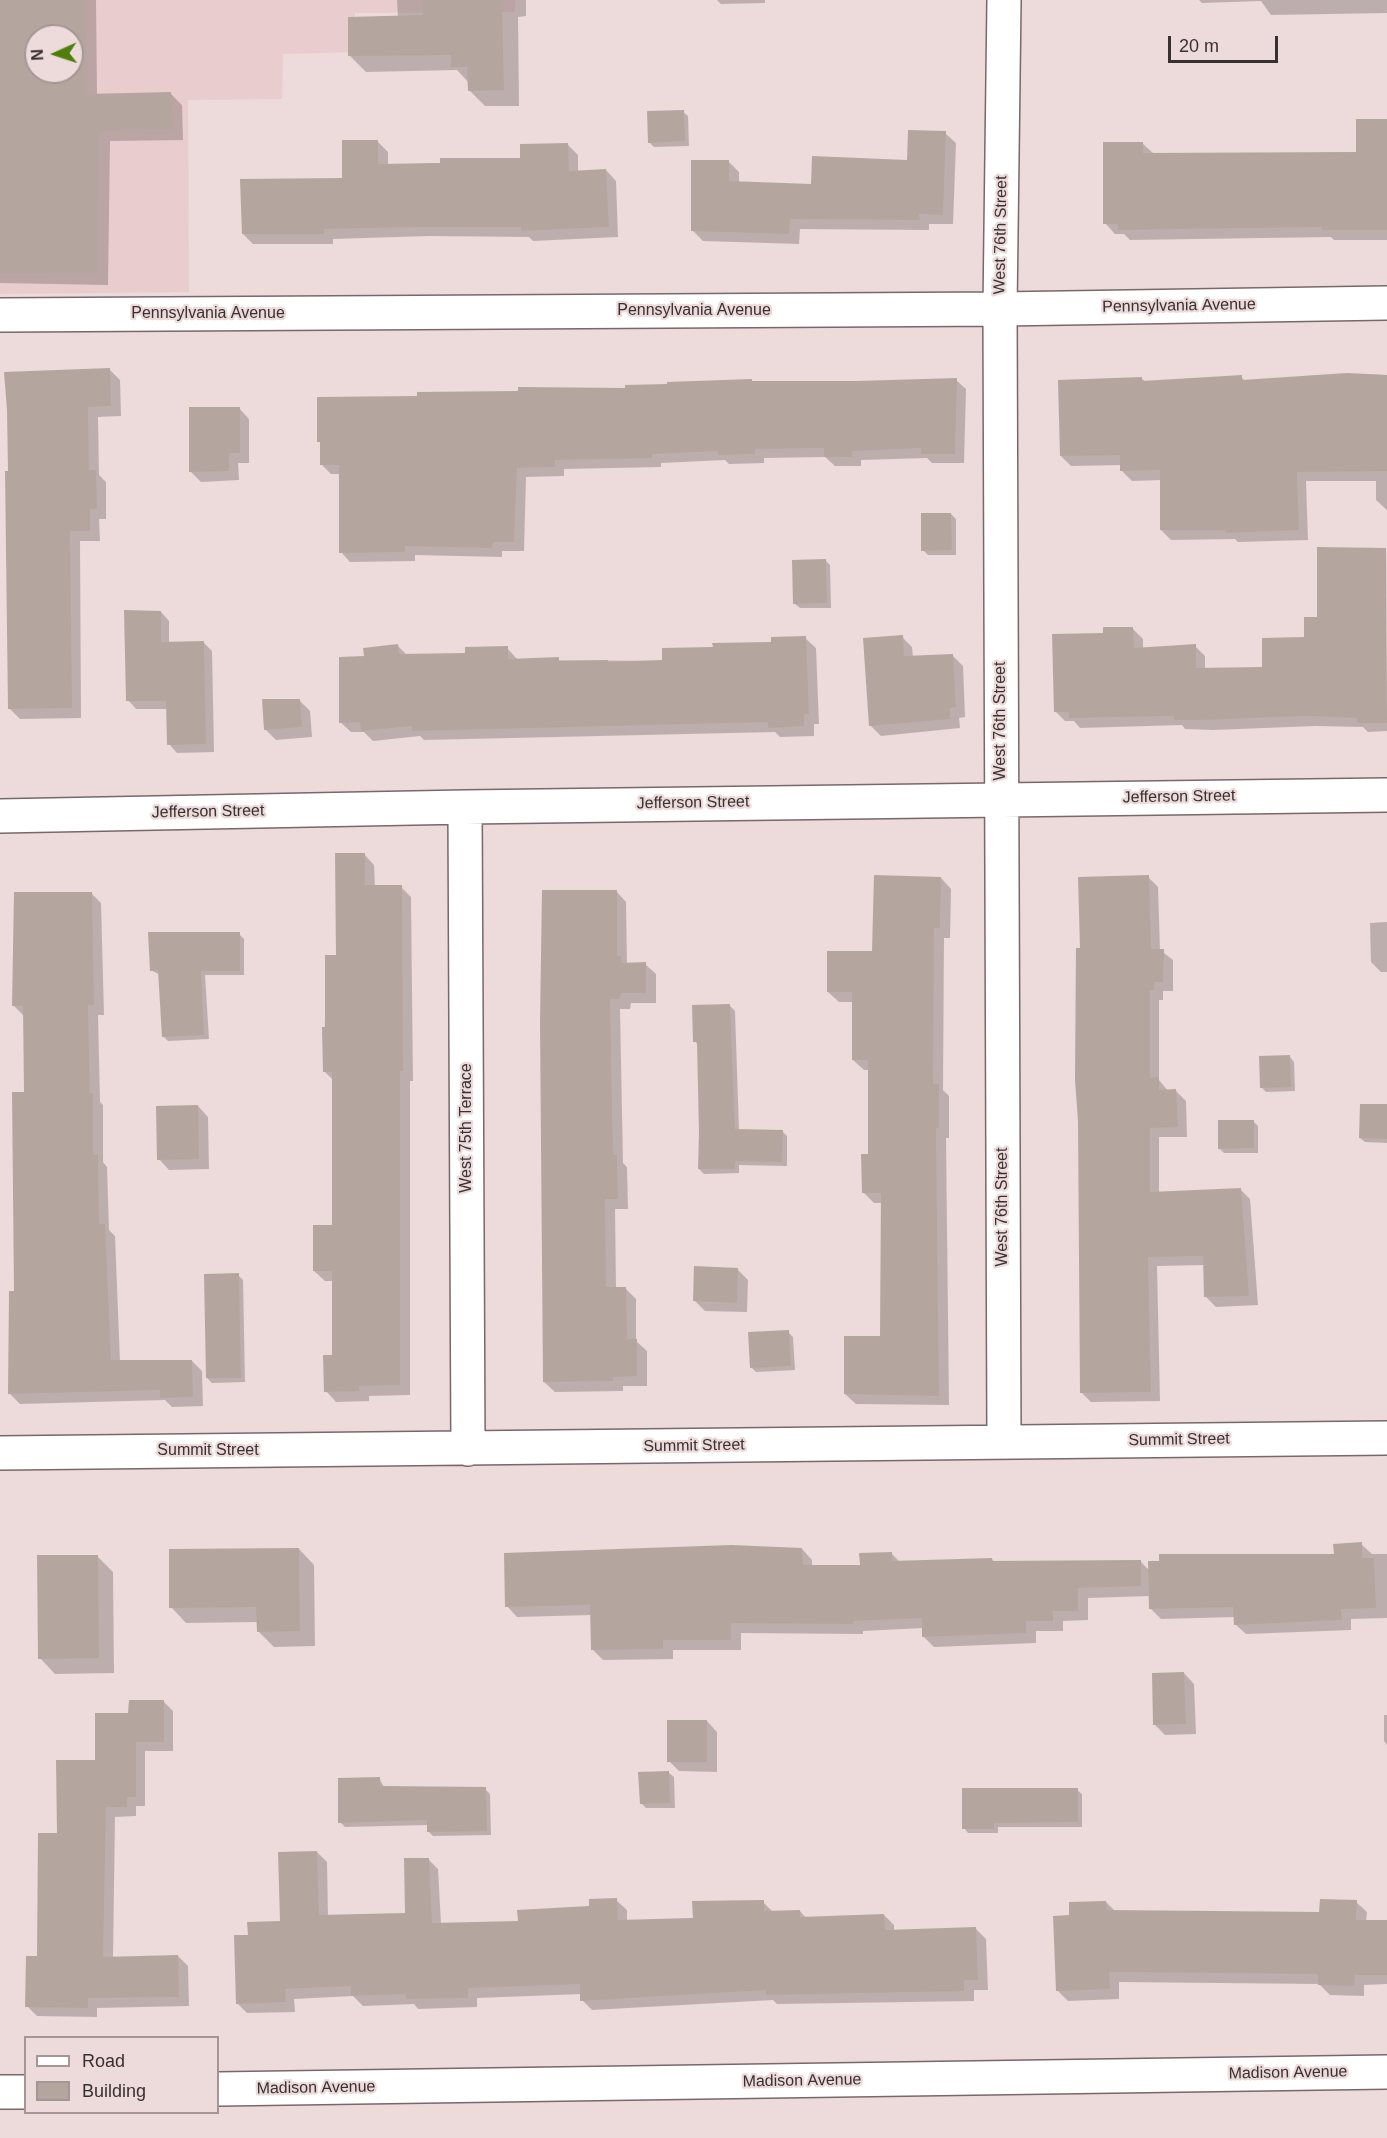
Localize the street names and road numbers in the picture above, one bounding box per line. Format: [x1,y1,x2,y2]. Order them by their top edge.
street label: West 76th Street [990,175,1012,295]
street label: Pennsylvania Avenue [1102,295,1256,317]
street label: Pennsylvania Avenue [617,301,771,321]
street label: Pennsylvania Avenue [131,304,285,324]
street label: West 76th Street [991,662,1011,780]
street label: Jefferson Street [1123,786,1235,808]
street label: Jefferson Street [637,792,749,814]
street label: Jefferson Street [152,801,264,823]
street label: West 75th Terrace [457,1063,477,1193]
street label: West 76th Street [993,1148,1013,1266]
street label: Summit Street [1128,1430,1230,1450]
street label: Summit Street [643,1436,745,1456]
street label: Summit Street [157,1441,259,1461]
street label: Madison Avenue [1228,2062,1348,2084]
street label: Madison Avenue [742,2070,862,2092]
street label: Madison Avenue [256,2077,376,2099]

